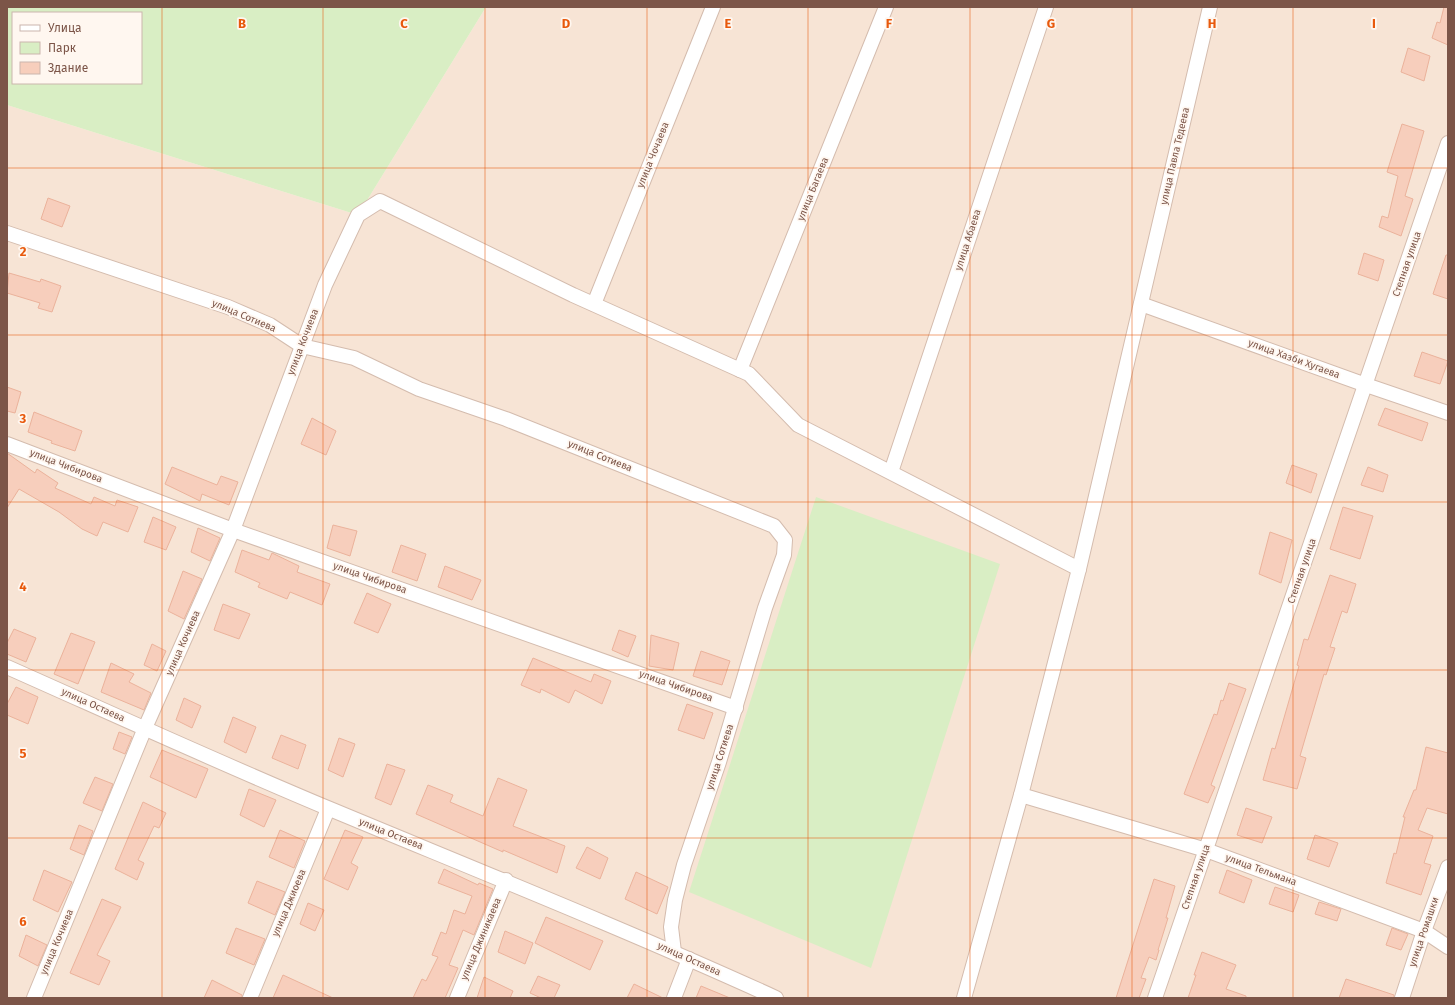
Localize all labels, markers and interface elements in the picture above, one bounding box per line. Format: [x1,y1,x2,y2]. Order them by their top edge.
legend [12,12,142,84]
text: B [238,16,246,31]
text: C [400,16,408,31]
text: D [562,16,571,31]
text: E [725,16,732,31]
text: F [886,16,893,31]
text: G [1047,16,1055,31]
text: H [1208,16,1216,31]
text: I [1372,16,1376,31]
text: Улица [48,21,82,35]
text: Парк [48,41,77,55]
text: Здание [48,61,88,75]
street label: улица Павла Тедеева [1158,106,1192,206]
street label: улица Чочаева [634,120,672,190]
street label: улица Багаева [795,155,831,223]
street label: улица Абаева [952,208,984,272]
street label: Степная улица [1390,230,1424,298]
text: 2 [20,244,27,259]
street label: улица Сотиева [210,297,278,335]
street label: улица Кочиева [285,307,321,377]
street label: улица Хазби Хугаева [1247,337,1341,381]
text: 3 [19,411,27,426]
street label: улица Сотиева [566,438,634,474]
street label: улица Чибирова [28,447,104,485]
street label: Степная улица [1285,537,1319,605]
street label: улица Чибирова [332,560,408,596]
text: 4 [19,579,27,594]
street label: улица Кочиева [163,609,203,677]
street label: улица Чибирова [638,668,714,704]
street label: улица Остаева [59,686,127,724]
street label: улица Сотиева [704,723,736,791]
text: 5 [20,746,27,761]
street label: улица Остаева [357,816,425,852]
street label: Степная улица [1179,843,1213,911]
street label: улица Тельмана [1224,852,1298,888]
street label: улица Джиоева [269,867,309,939]
street label: улица Ромашки [1406,895,1442,969]
street label: улица Джиникаева [458,896,504,982]
street label: улица Кочиева [38,907,76,977]
text: 6 [19,914,27,929]
street label: улица Остаева [655,940,723,978]

